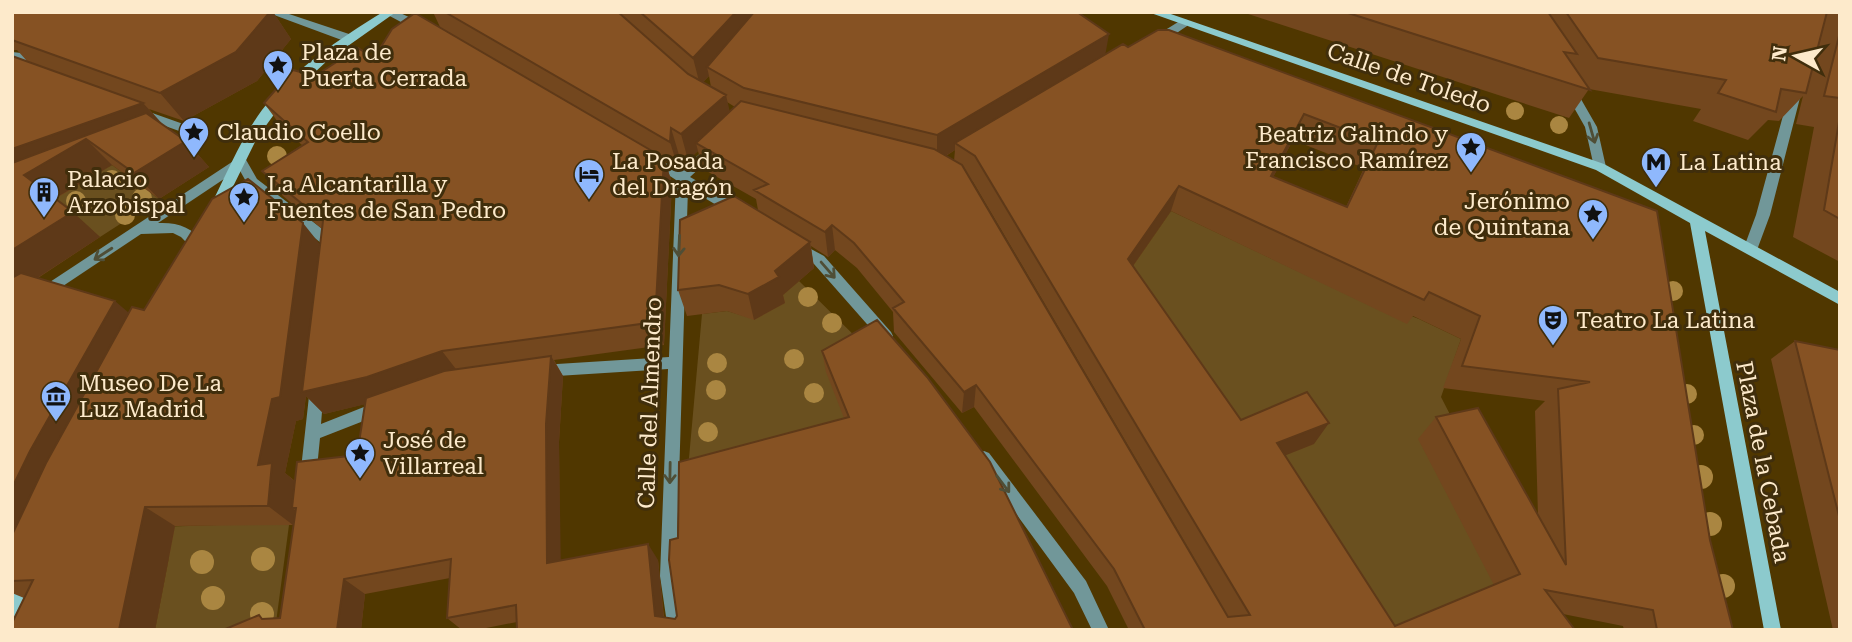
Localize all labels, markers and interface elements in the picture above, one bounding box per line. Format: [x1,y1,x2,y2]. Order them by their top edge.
north arrow [1761,21,1831,91]
street label: Calle de Toledo [1324,37,1494,119]
place label: Plaza de Puerta Cerrada [301,39,468,92]
text: N [1767,44,1792,63]
place icon: Plaza de Puerta Cerrada [261,48,295,92]
place icon: Claudio Coello [177,115,211,159]
place label: Claudio Coello [217,119,381,146]
place label: Beatriz Galindo y Francisco Ramírez [1245,121,1448,174]
one-way arrow [1586,121,1599,144]
place icon: Beatriz Galindo y Francisco Ramírez [1454,130,1488,174]
metro station icon: La Latina [1639,145,1673,189]
place label: La Posada del Dragón [612,148,733,201]
place label: La Latina [1679,149,1782,176]
hotel icon: La Posada del Dragón [572,157,606,201]
place label: Palacio Arzobispal [67,166,185,219]
place label: La Alcantarilla y Fuentes de San Pedro [267,171,506,224]
building icon: Palacio Arzobispal [27,175,61,219]
place icon: La Alcantarilla y Fuentes de San Pedro [227,180,261,224]
place label: Jerónimo de Quintana [1434,188,1571,241]
place icon: Jerónimo de Quintana [1576,197,1610,241]
one-way arrow [673,234,686,257]
one-way arrow [94,247,113,261]
one-way arrow [820,261,836,279]
street label: Calle del Almendro [633,297,667,509]
theatre icon: Teatro La Latina [1536,303,1570,347]
place label: Teatro La Latina [1576,307,1756,334]
street label: Plaza de la Cebada [1730,359,1796,566]
place label: Museo De La Luz Madrid [79,370,222,423]
museum icon: Museo De La Luz Madrid [39,379,73,423]
place label: José de Villarreal [383,427,484,480]
place icon: José de Villarreal [343,436,377,480]
one-way arrow [664,461,677,484]
one-way arrow [996,474,1011,493]

